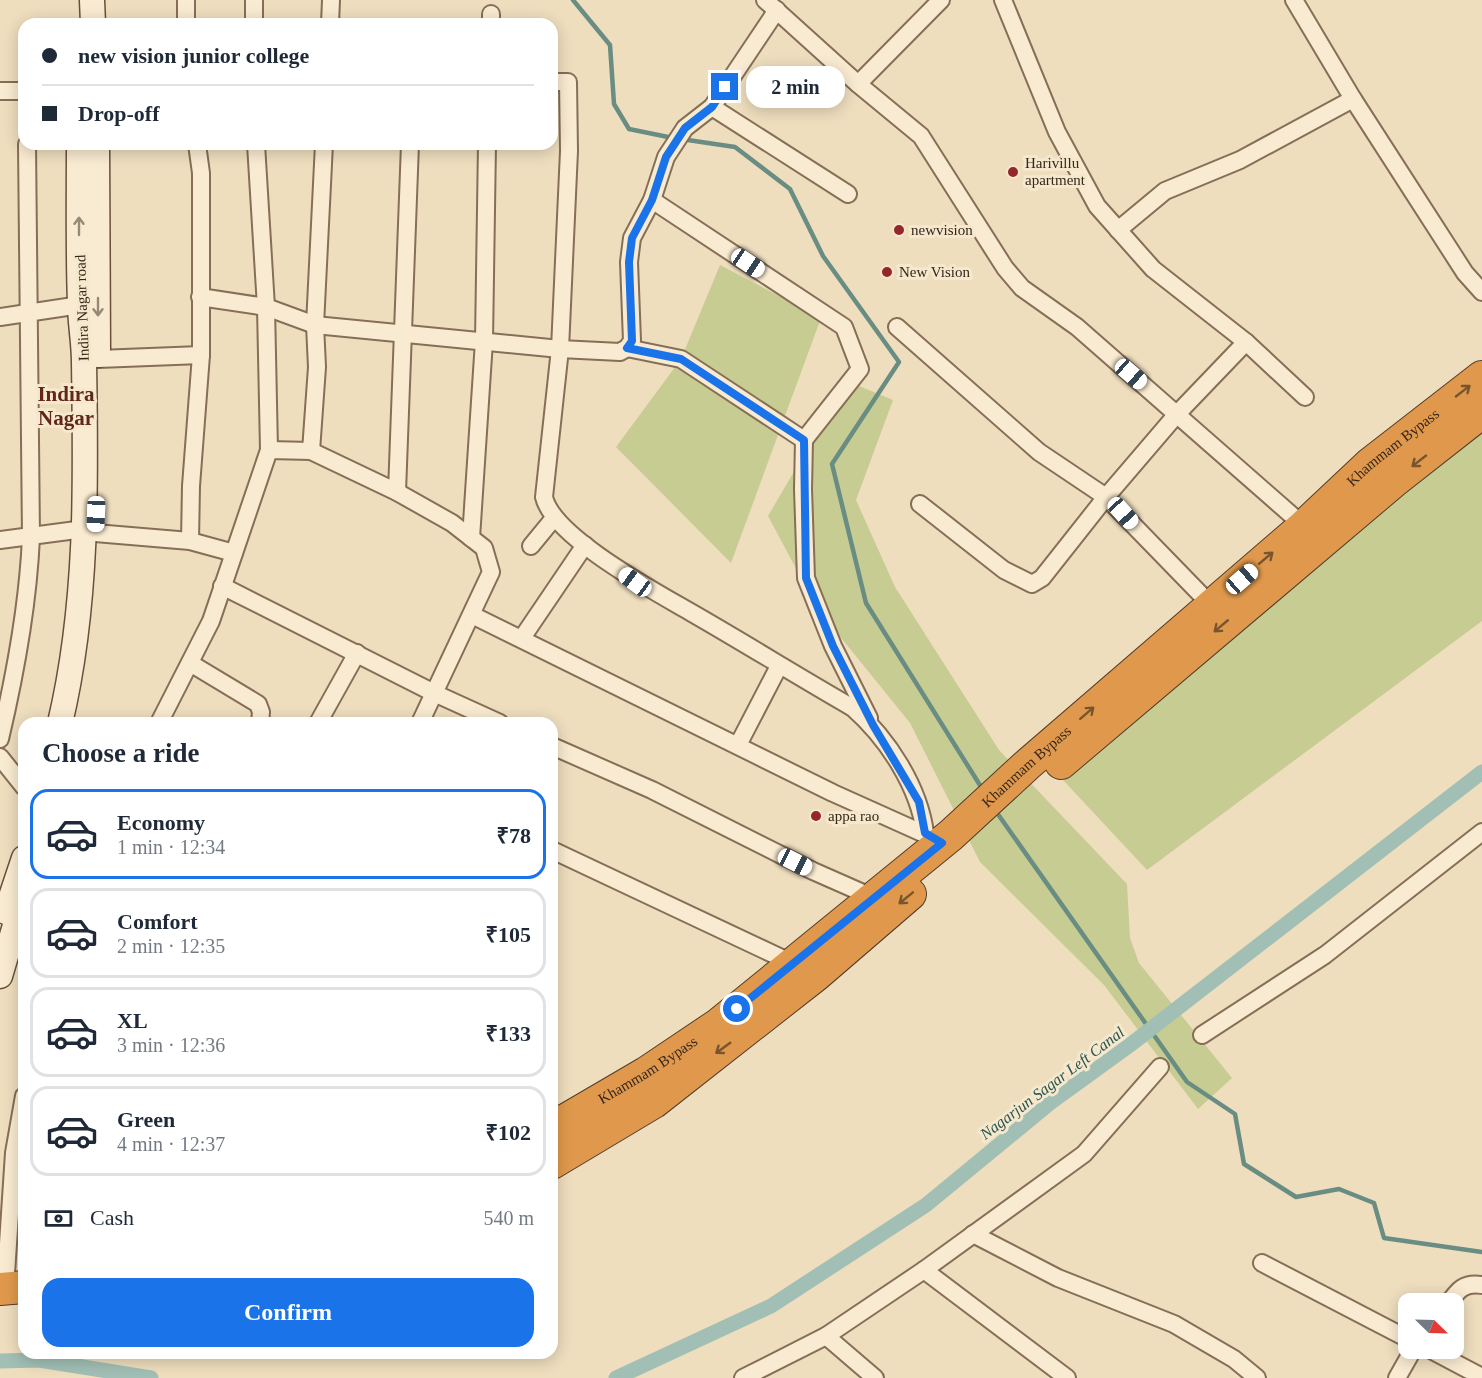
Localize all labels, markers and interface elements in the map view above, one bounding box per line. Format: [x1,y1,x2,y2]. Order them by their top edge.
text: new vision junior college [78,43,309,68]
callout: 2 min [746,66,845,108]
route end [711,73,738,100]
text: 2 min [771,76,820,98]
text: Drop-off [78,101,159,126]
place label: Harivillu apartment [1025,155,1086,188]
marker: Harivillu apartment [1006,165,1020,179]
one-way arrow [73,216,85,236]
place label: newvision [911,222,973,238]
marker: newvision [892,223,906,237]
car [728,245,768,281]
street label: Indira Nagar road [72,254,92,362]
place label: New Vision [899,264,970,280]
marker: New Vision [880,265,894,279]
one-way arrow [92,297,104,317]
car [1112,355,1150,393]
district label: Indira Nagar [37,382,95,430]
one-way arrow [1455,385,1471,398]
street label: Khammam Bypass [1344,405,1442,489]
one-way arrow [1412,455,1428,468]
car [1104,494,1142,532]
car [86,496,106,532]
one-way arrow [1258,551,1273,565]
car [1223,560,1261,598]
car [615,564,655,600]
one-way arrow [1213,620,1229,633]
one-way arrow [1079,706,1095,719]
street label: Khammam Bypass [979,723,1074,810]
text: Choose a ride [42,738,200,768]
icon: car [45,807,99,861]
place label: appa rao [828,808,879,824]
marker: appa rao [809,809,823,823]
text: Economy [117,810,205,835]
text: ₹78 [496,823,531,848]
text: 1 min · 12:34 [117,836,225,858]
car [775,846,815,878]
one-way arrow [898,891,914,904]
icon: car [45,906,99,960]
text: Comfort [117,909,198,934]
text: ₹105 [485,922,531,947]
text: 2 min · 12:35 [117,935,225,957]
route start [723,995,750,1022]
icon: car [45,1005,99,1059]
text: XL [117,1008,148,1033]
text: ₹133 [485,1021,531,1046]
water label: Nagarjun Sagar Left Canal [976,1023,1128,1144]
street label: Khammam Bypass [596,1033,700,1107]
text: 3 min · 12:36 [117,1034,225,1056]
one-way arrow [715,1041,731,1054]
icon: car [45,1104,99,1158]
text: Green [117,1107,175,1132]
text: ₹102 [485,1120,531,1145]
text: 4 min · 12:37 [117,1133,225,1155]
icon: cash [42,1202,75,1235]
text: Cash [90,1205,134,1230]
text: 540 m [483,1207,534,1229]
button: Confirm [42,1278,534,1347]
north arrow [1398,1293,1464,1359]
map controls [1398,1293,1464,1359]

